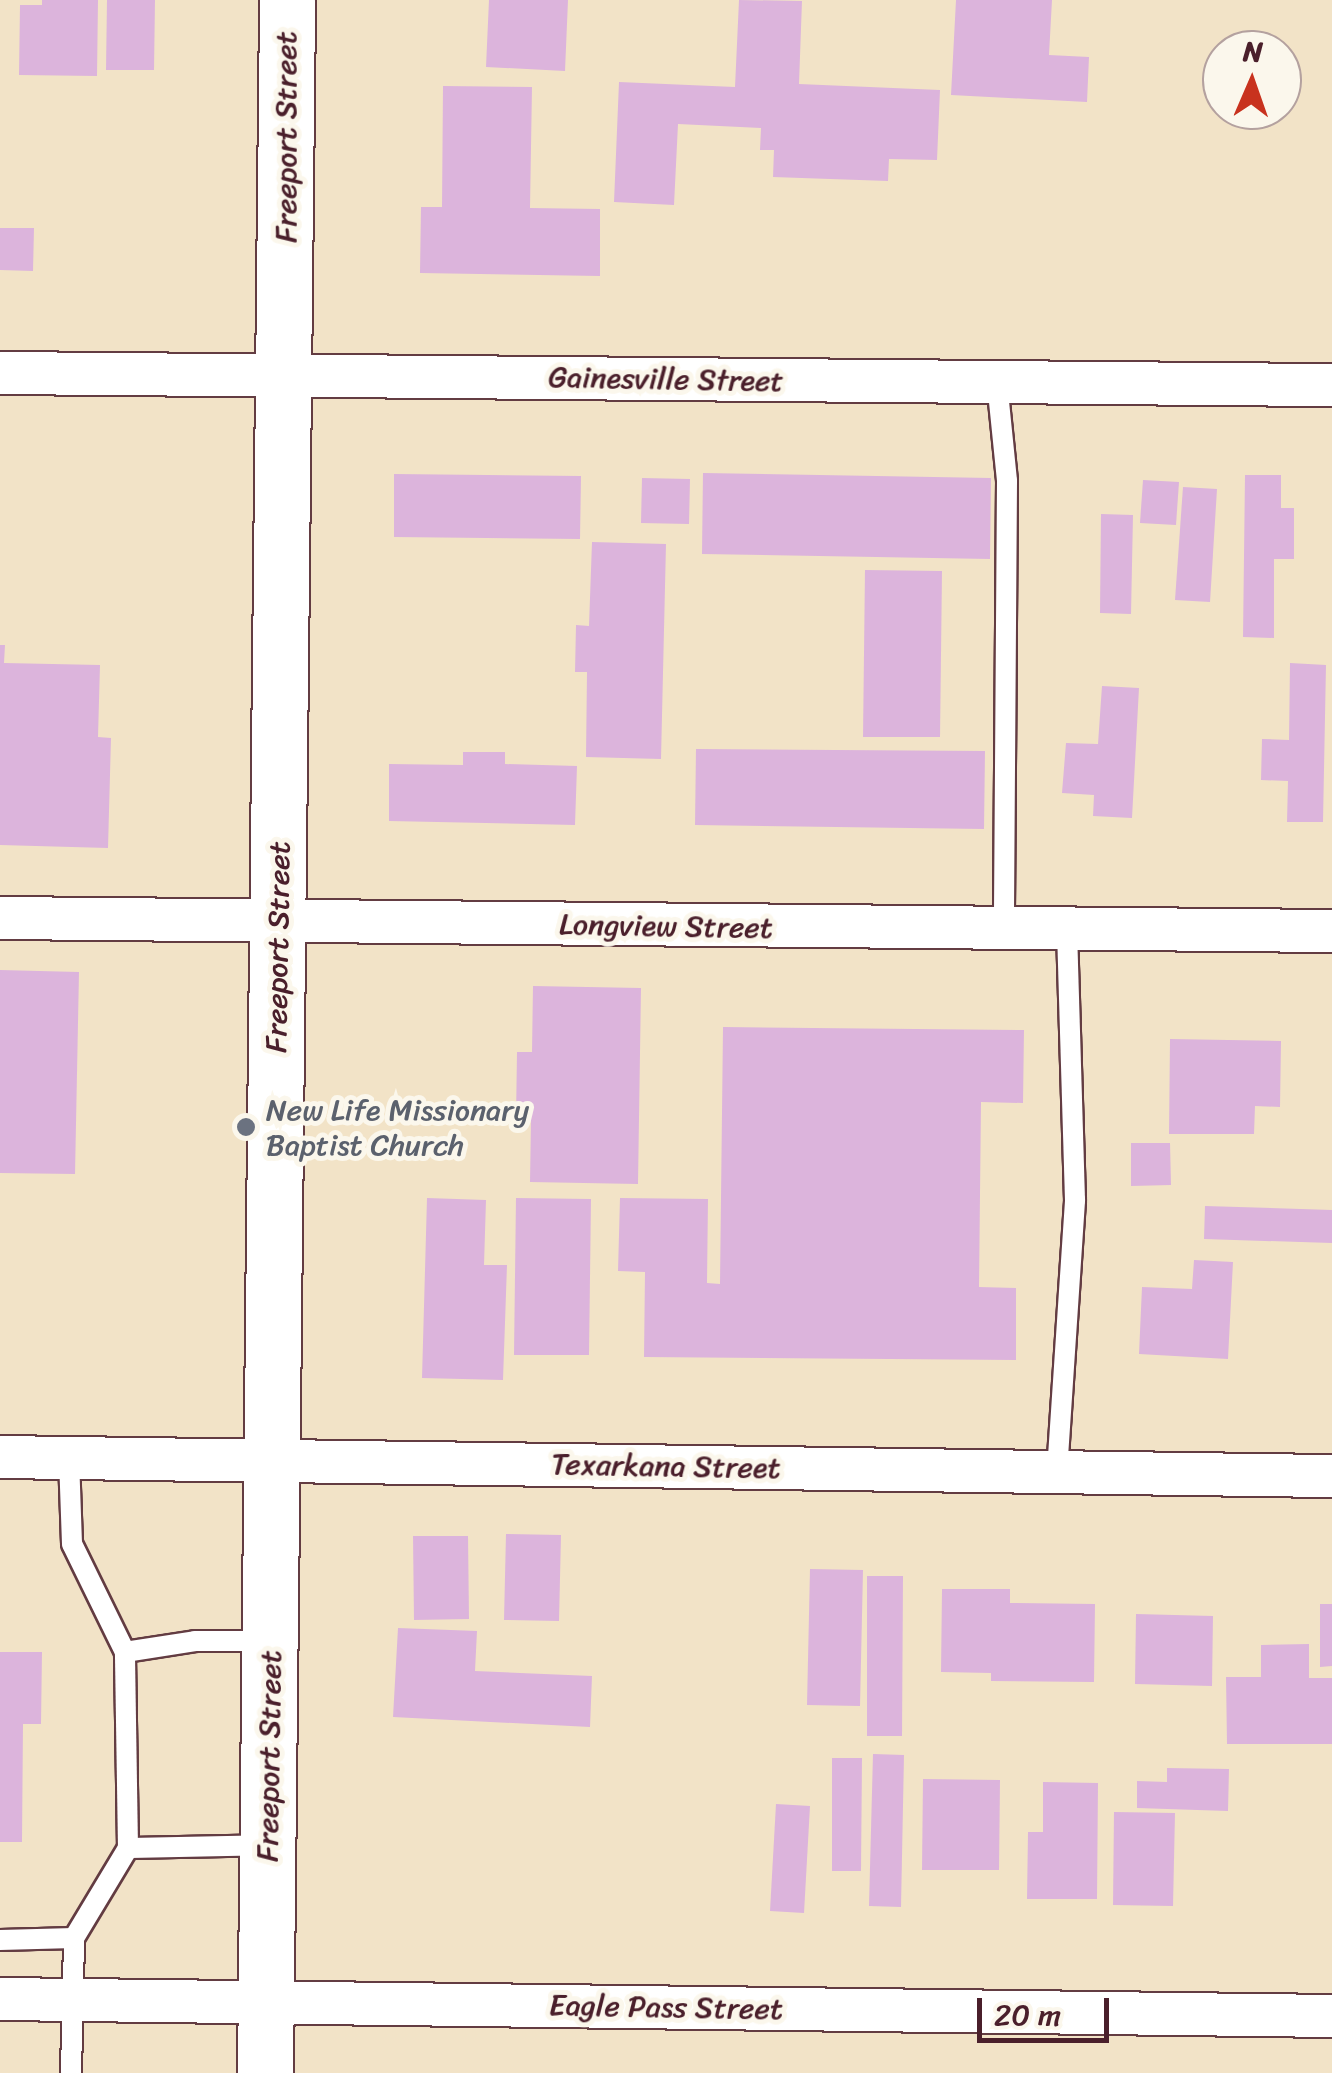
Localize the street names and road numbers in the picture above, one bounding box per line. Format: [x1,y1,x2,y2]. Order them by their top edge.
street label: Freeport Street [268,32,304,242]
street label: Gainesville Street [548,359,784,399]
street label: Freeport Street [258,841,298,1053]
street label: Longview Street [559,906,773,946]
street label: Texarkana Street [551,1446,781,1486]
street label: Freeport Street [249,1650,289,1862]
street label: Eagle Pass Street [548,1987,784,2027]

